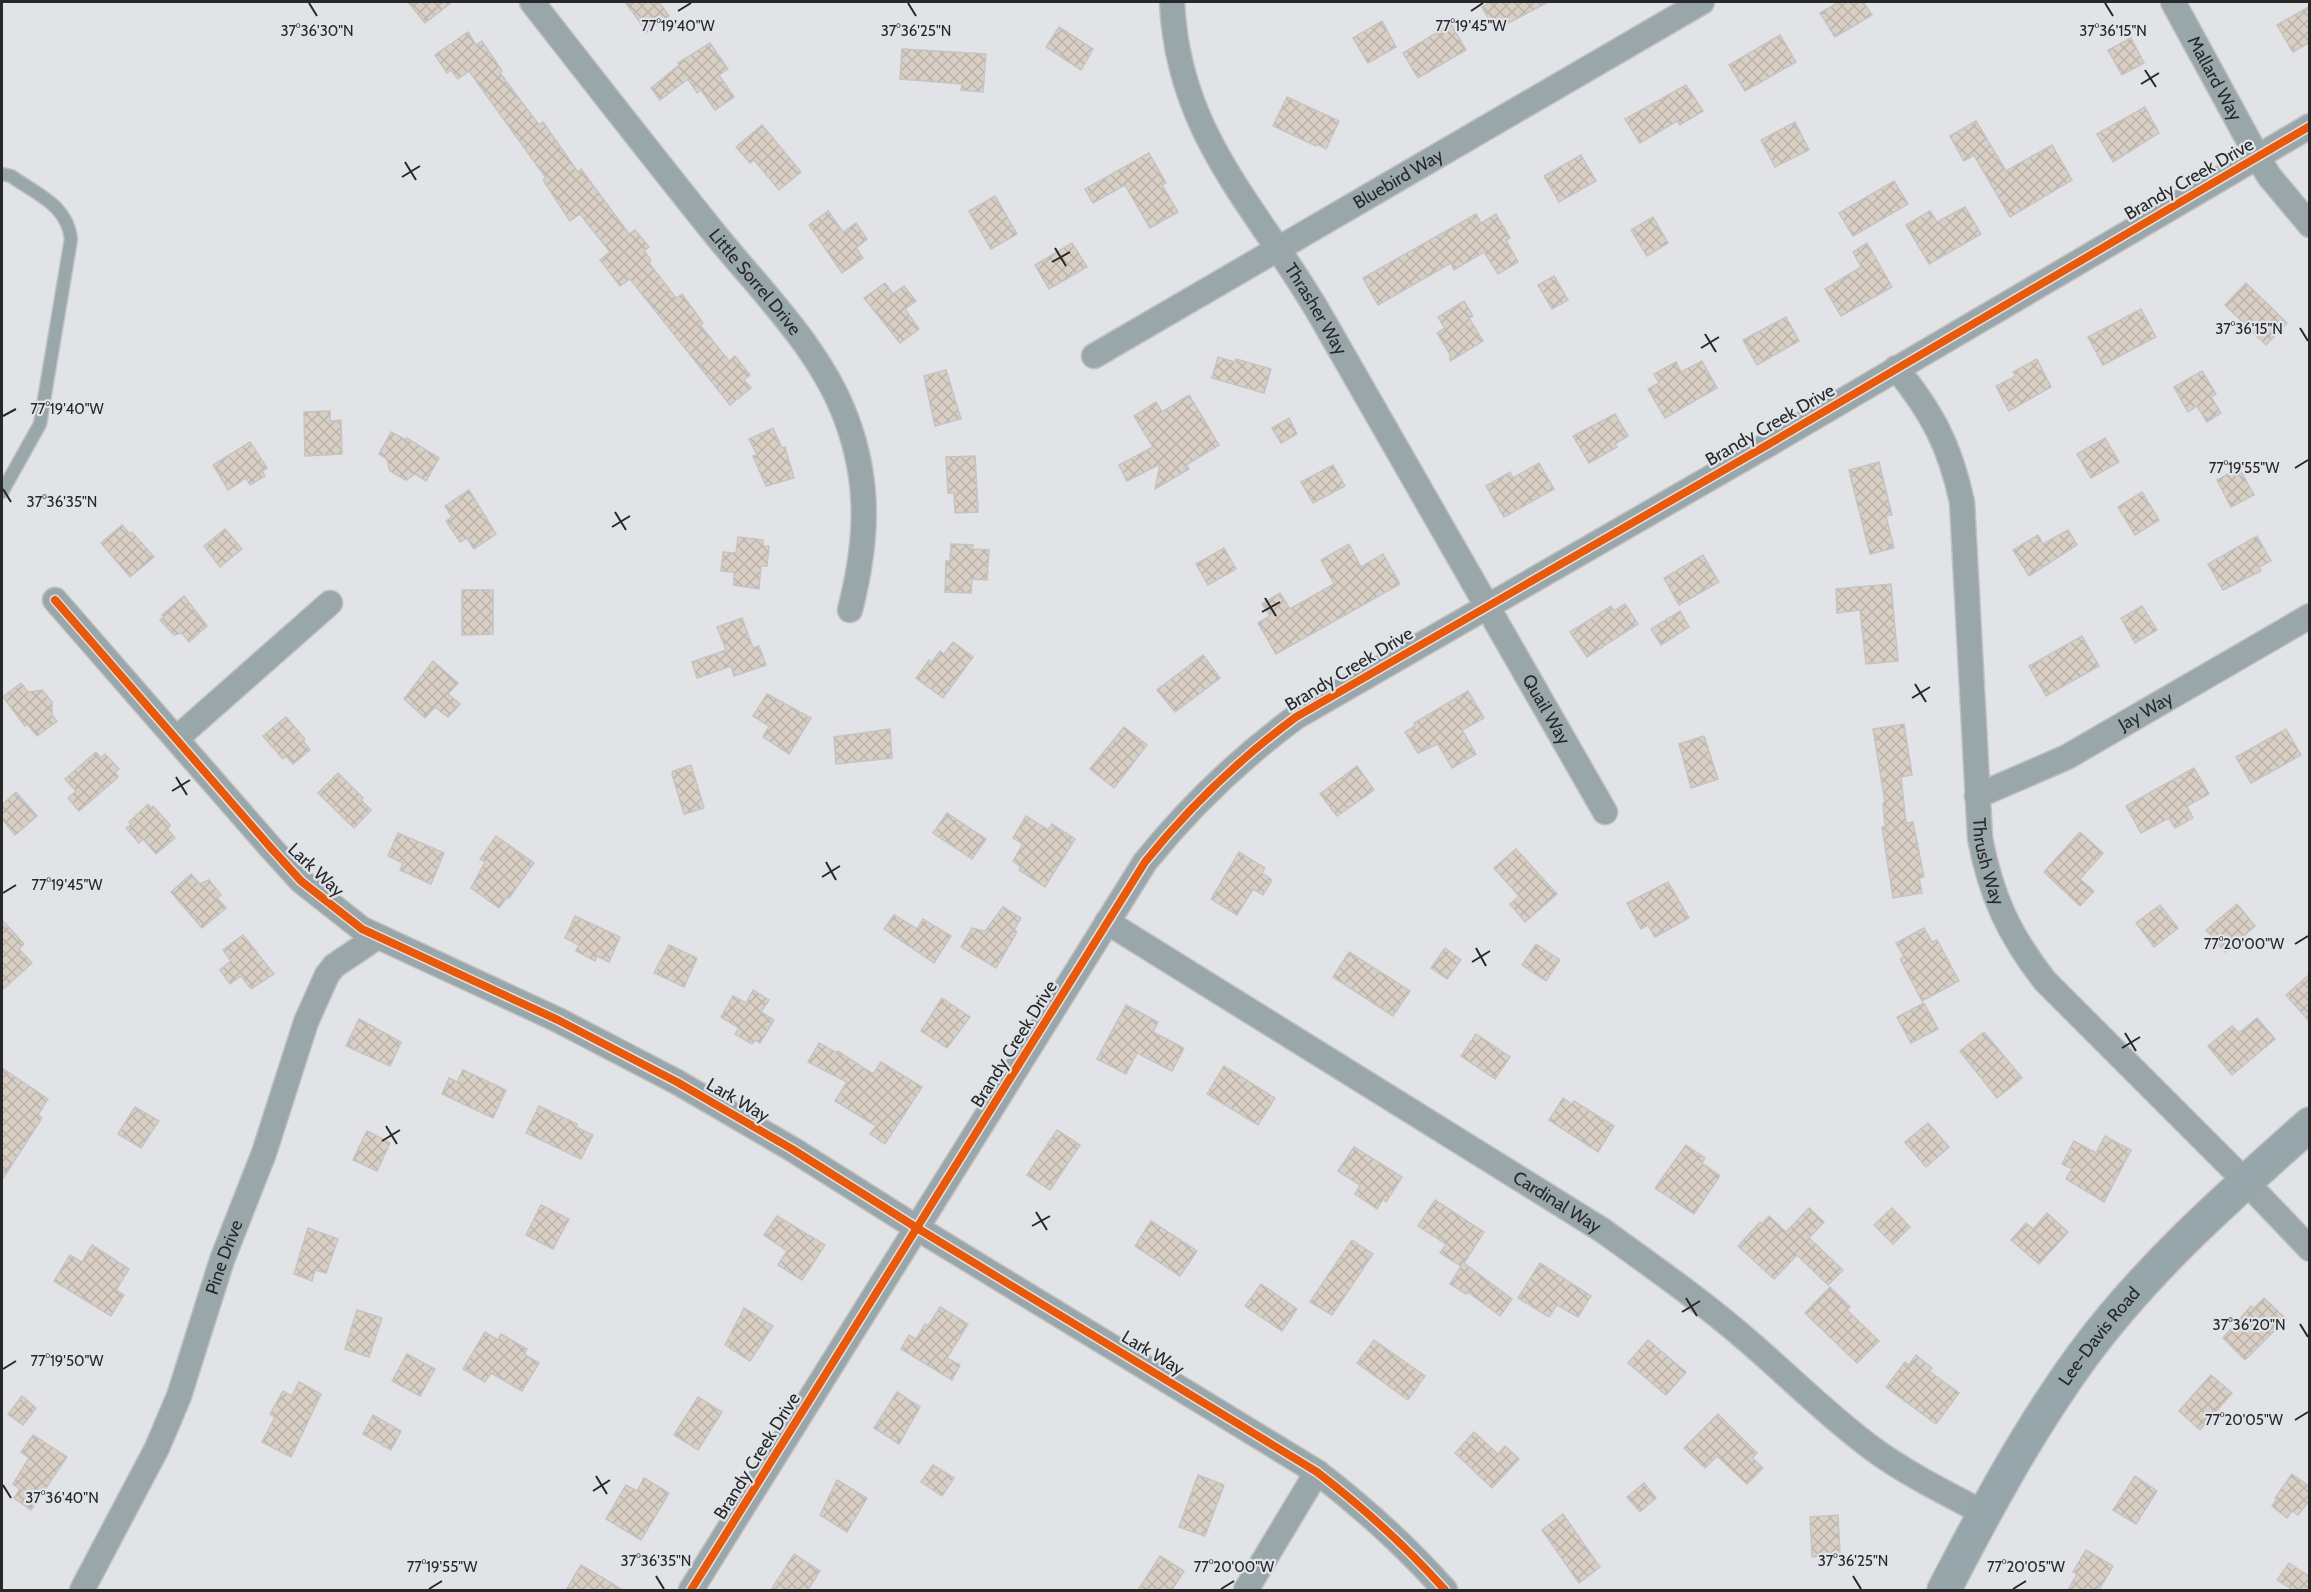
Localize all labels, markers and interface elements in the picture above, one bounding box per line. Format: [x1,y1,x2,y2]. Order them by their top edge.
text: 77°19'40"W [641,17,715,35]
text: 77°19'45"W [1436,17,1507,35]
text: 37°36'30"N [280,22,354,40]
text: 37°36'25"N [881,22,951,40]
text: 37°36'15"N [2079,22,2147,40]
street label: Mallard Way [2183,32,2247,125]
street label: Brandy Creek Drive [2121,133,2257,225]
street label: Bluebird Way [1349,144,1447,214]
street label: Little Sorrel Drive [704,224,806,340]
street label: Thrasher Way [1280,259,1352,359]
text: 37°36'15"N [2215,320,2283,338]
street label: Brandy Creek Drive [1702,379,1838,471]
text: 77°19'40"W [30,400,104,418]
text: 77°19'55"W [2209,459,2280,477]
text: 37°36'35"N [27,493,97,511]
street label: Brandy Creek Drive [1281,622,1417,716]
street label: Quail Way [1517,670,1575,749]
street label: Jay Way [2113,687,2177,736]
street label: Thrush Way [1968,817,2009,908]
street label: Lark Way [283,838,349,902]
text: 77°19'45"W [32,876,103,894]
text: 77°20'00"W [2204,935,2285,953]
street label: Brandy Creek Drive [966,977,1062,1111]
street label: Lark Way [703,1073,773,1127]
street label: Cardinal Way [1509,1166,1605,1238]
street label: Pine Drive [201,1217,248,1297]
street label: Lee-Davis Road [2054,1282,2145,1390]
text: 37°36'20"N [2213,1316,2285,1334]
street label: Lark Way [1118,1326,1188,1380]
text: 77°19'50"W [30,1352,104,1370]
street label: Brandy Creek Drive [709,1389,805,1523]
text: 77°20'05"W [2205,1411,2284,1429]
text: 37°36'40"N [25,1489,99,1507]
text: 37°36'35"N [621,1552,691,1570]
text: 37°36'25"N [1818,1552,1888,1570]
text: 77°19'55"W [407,1558,478,1576]
text: 77°20'00"W [1194,1558,1275,1576]
text: 77°20'05"W [1987,1558,2066,1576]

